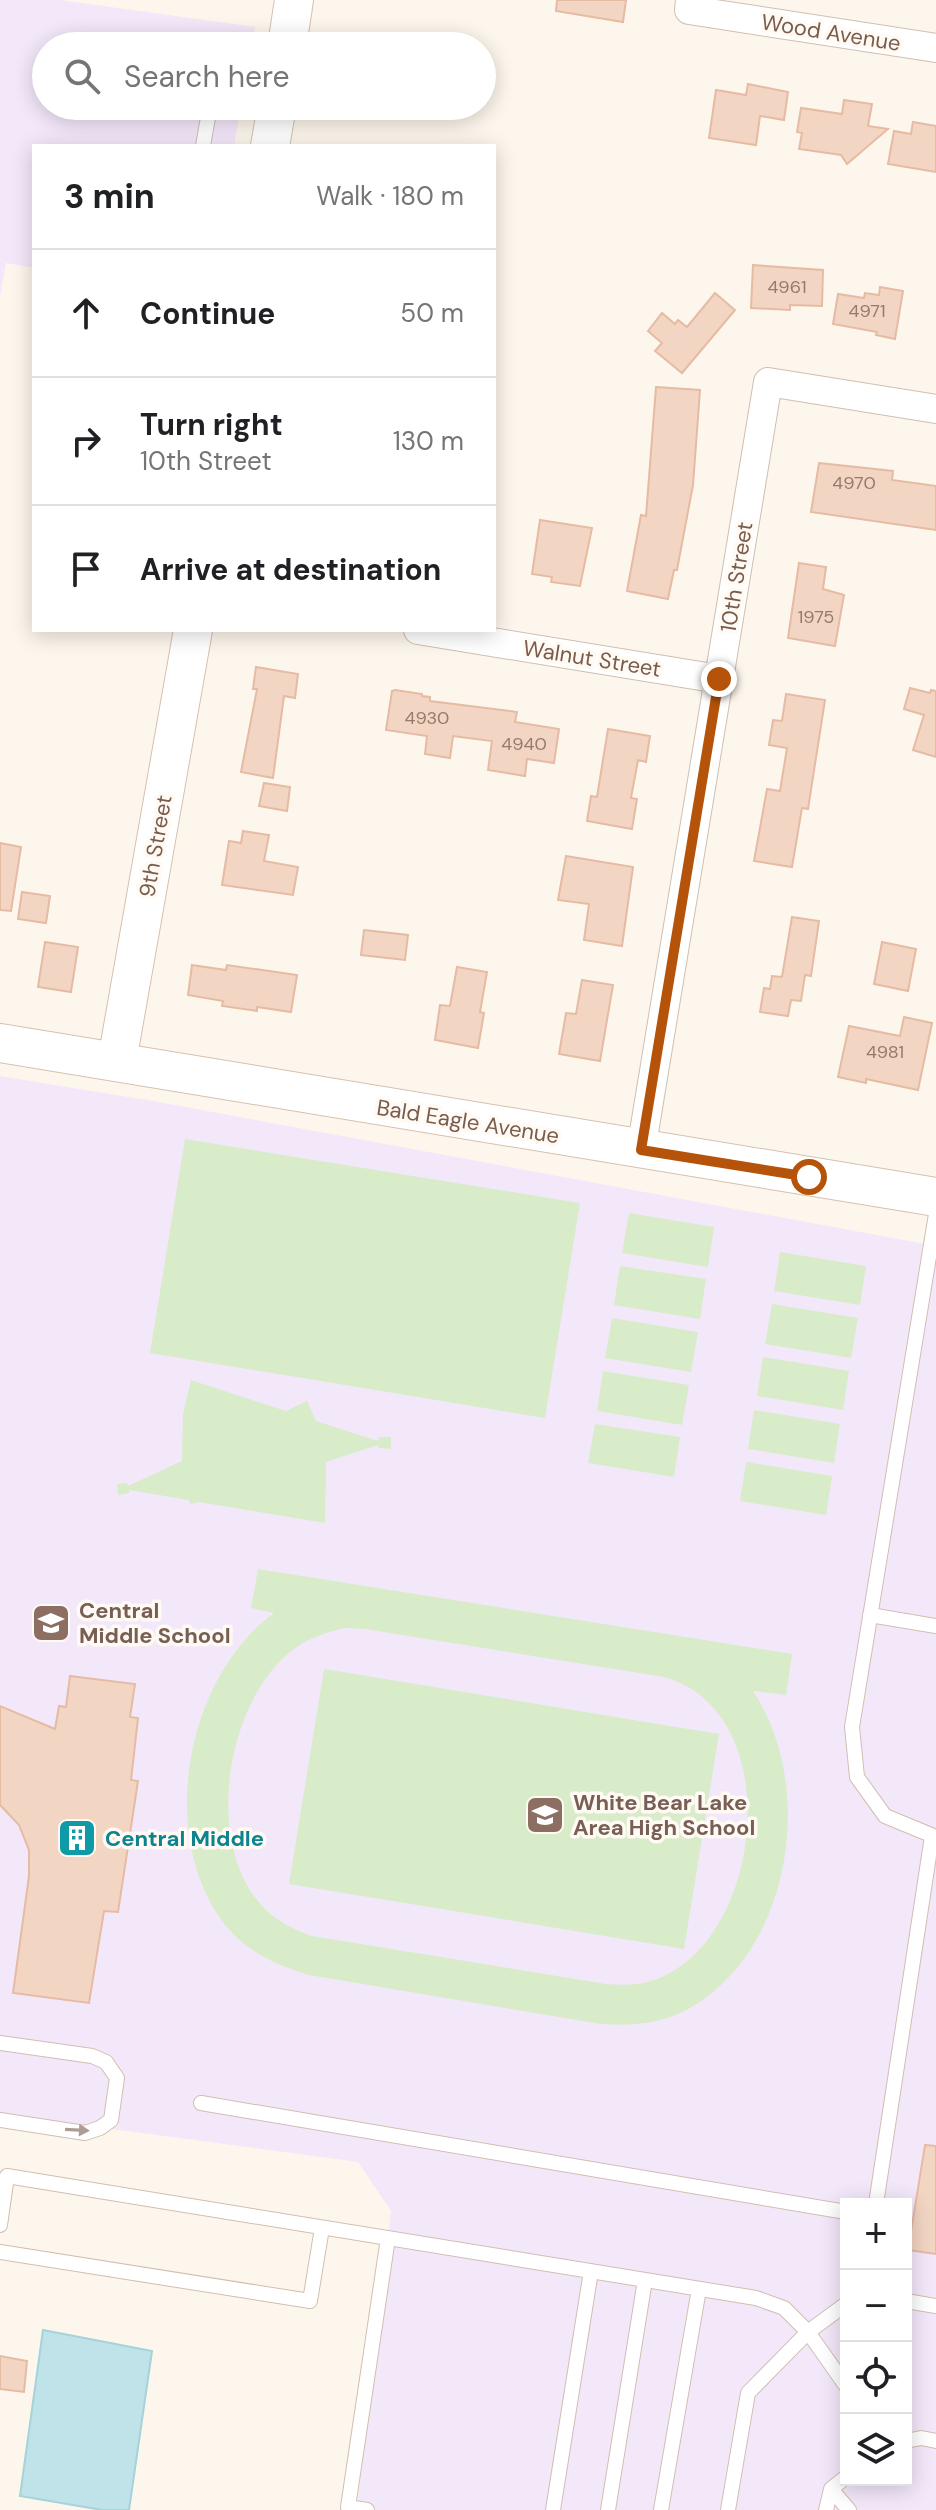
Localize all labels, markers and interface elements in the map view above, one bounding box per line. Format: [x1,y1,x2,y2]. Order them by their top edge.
street label: Wood Avenue [759,7,903,58]
search box [32,32,496,120]
icon: search [60,54,104,98]
text: Search here [124,57,290,96]
text: 3 min [64,174,155,219]
text: Walk · 180 m [316,179,464,213]
house number: 4961 [767,275,807,299]
icon: ahead [64,291,108,335]
text: Continue [140,294,275,333]
text: 50 m [400,296,464,330]
house number: 4971 [848,299,886,323]
text: Turn right [140,405,283,444]
icon: right [64,419,108,463]
text: 130 m [393,424,464,458]
text: 10th Street [140,444,272,478]
house number: 4970 [832,471,876,495]
street label: 10th Street [713,520,760,634]
icon: arrive [64,547,108,591]
text: Arrive at destination [140,550,441,589]
house number: 1975 [798,605,834,629]
street label: Walnut Street [521,633,663,684]
route end [701,661,737,697]
house number: 4930 [405,706,449,730]
house number: 4940 [501,732,547,756]
street label: 9th Street [132,793,179,899]
house number: 4981 [866,1040,904,1064]
street label: Bald Eagle Avenue [375,1093,561,1150]
route start [791,1159,827,1195]
place label: Central Middle School [79,1596,231,1650]
school or university icon: Central Middle School [30,1602,72,1644]
place label: White Bear Lake Area High School [573,1788,755,1842]
school or university icon: White Bear Lake Area High School [524,1794,566,1836]
building icon: Central Middle [56,1817,98,1859]
place label: Central Middle [105,1824,264,1853]
one-way arrow [65,2124,90,2137]
map controls [840,2198,912,2486]
button: + [840,2198,912,2270]
button: − [840,2270,912,2342]
button: locate [840,2342,912,2414]
button: layers [840,2414,912,2486]

